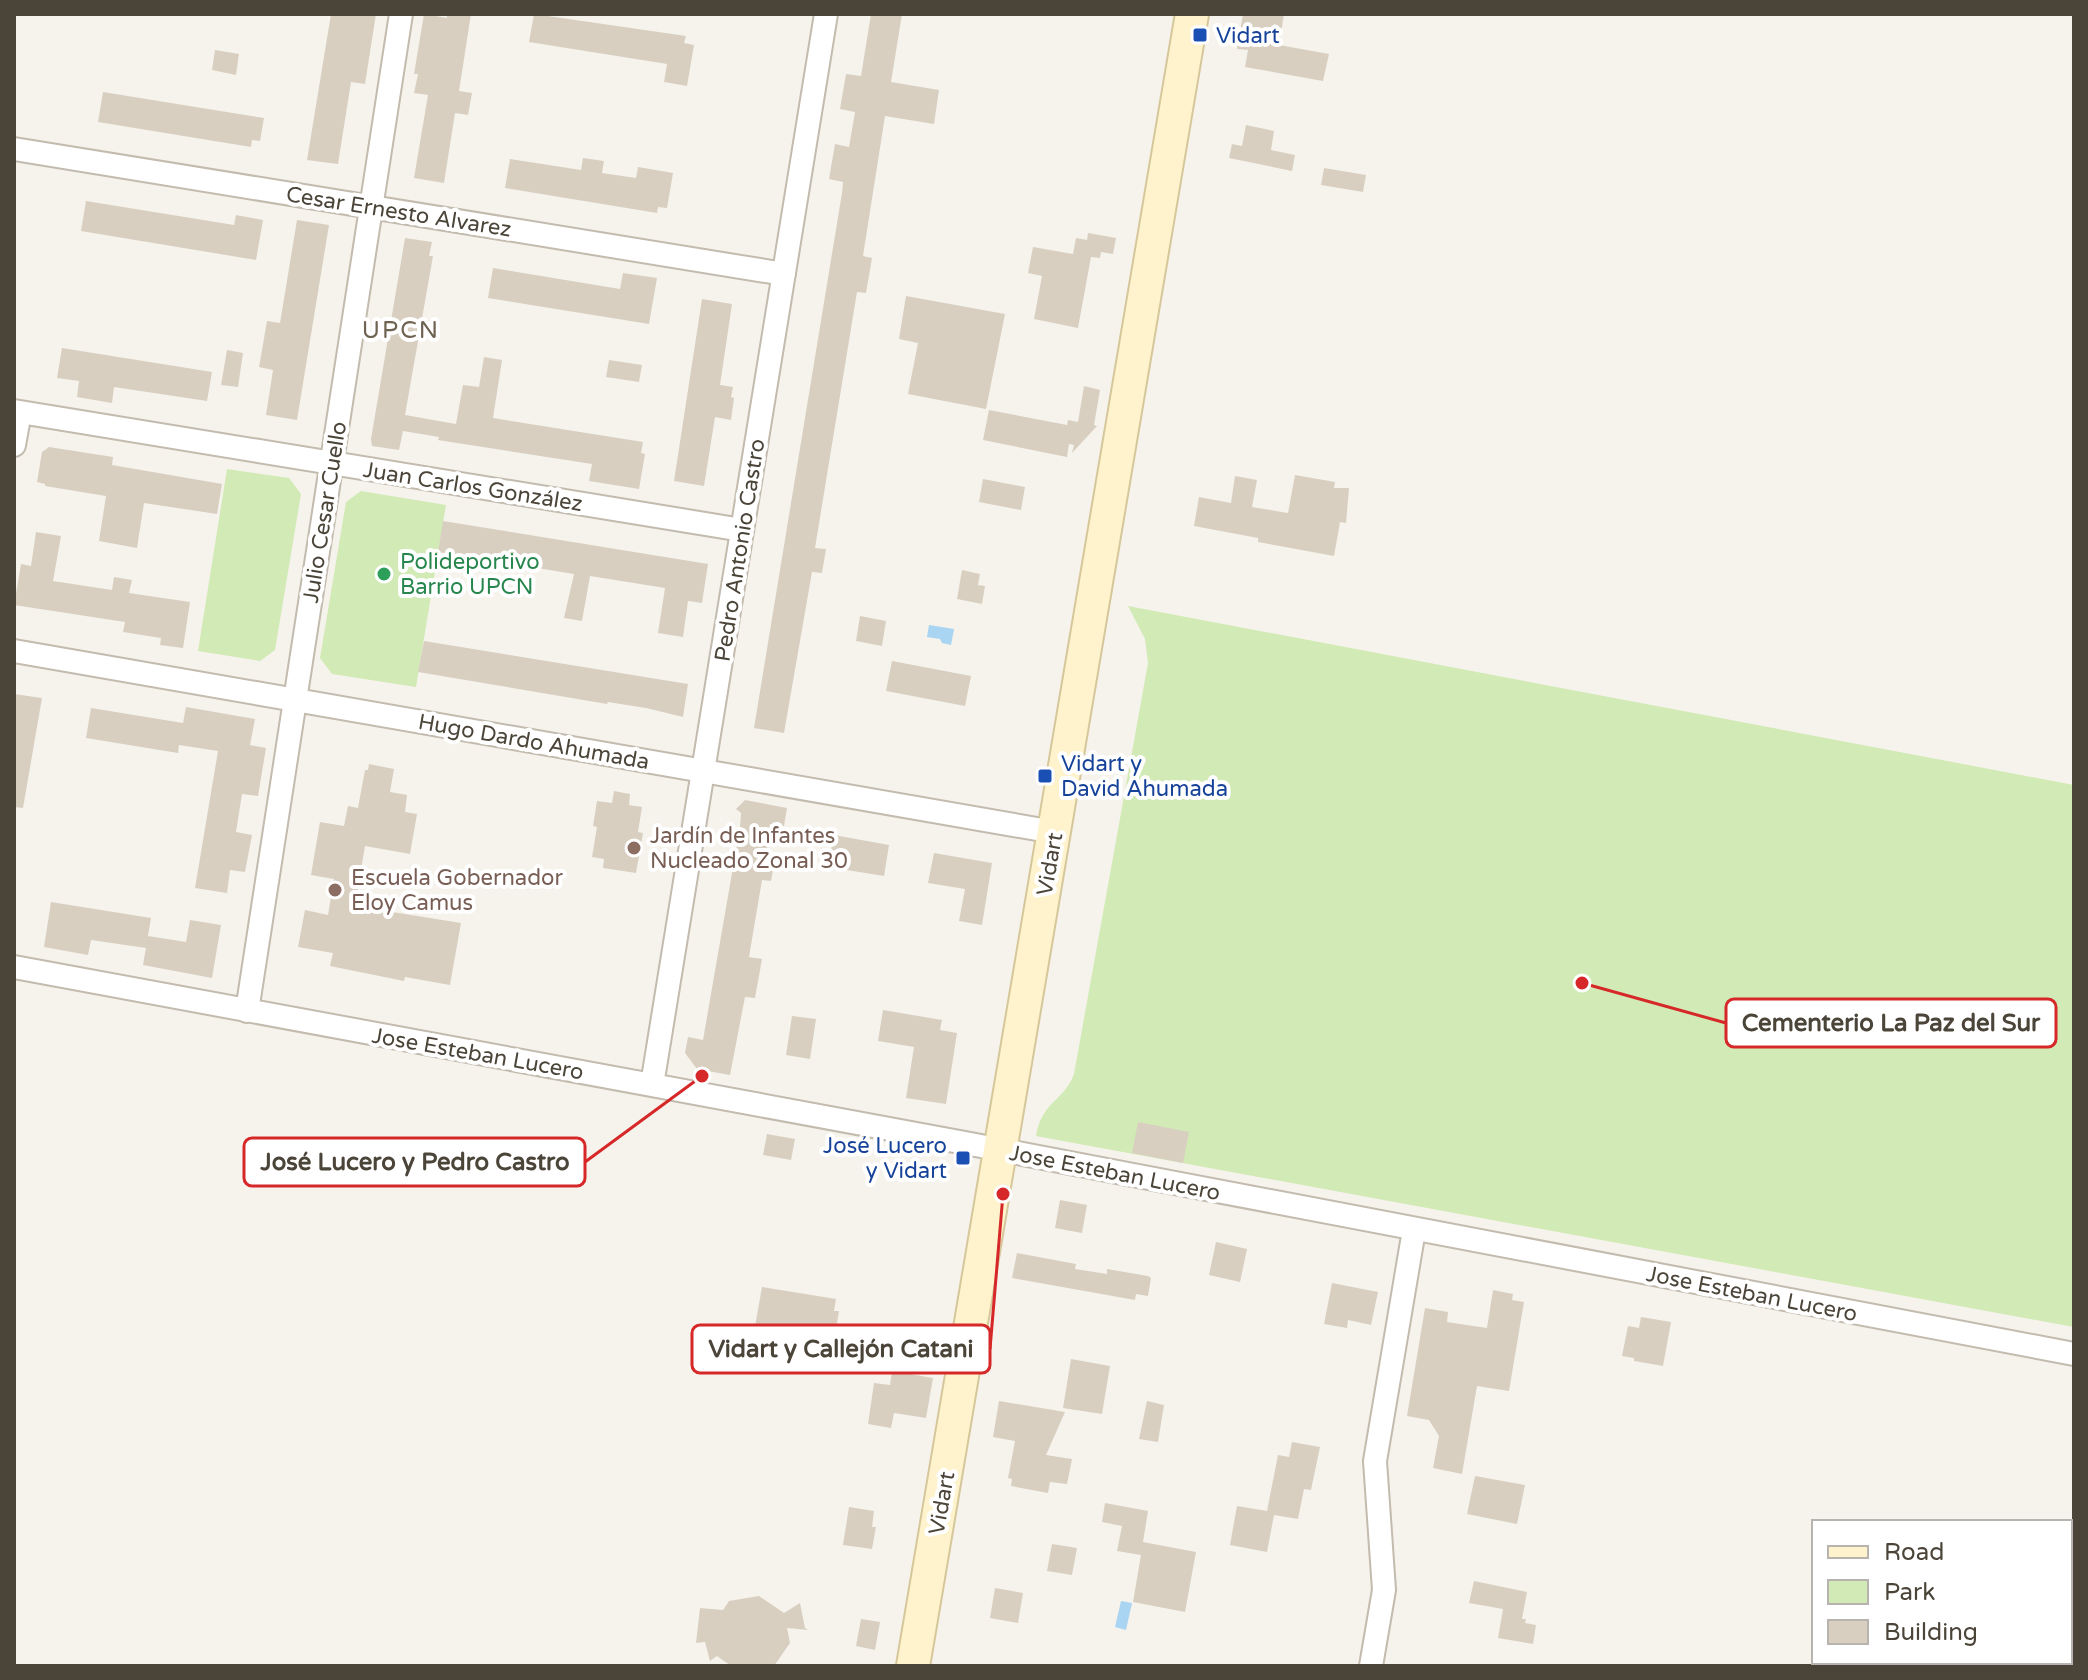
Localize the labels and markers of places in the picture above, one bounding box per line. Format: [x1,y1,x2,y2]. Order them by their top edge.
place label: Vidart [1216,23,1280,49]
marker: Vidart [1191,26,1209,44]
place label: Polideportivo Barrio UPCN [400,549,540,600]
marker: Polideportivo Barrio UPCN [375,565,393,583]
place label: Vidart y David Ahumada [1061,751,1228,802]
marker: Vidart y David Ahumada [1036,767,1054,785]
place label: Jardín de Infantes Nucleado Zonal 30 [650,823,848,874]
marker: Jardín de Infantes Nucleado Zonal 30 [625,839,643,857]
place label: Escuela Gobernador Eloy Camus [351,865,563,916]
marker: Escuela Gobernador Eloy Camus [326,881,344,899]
callout: Cementerio La Paz del Sur [1726,999,2056,1047]
place label: José Lucero y Vidart [823,1133,947,1184]
callout: José Lucero y Pedro Castro [244,1138,585,1186]
marker: José Lucero y Vidart [954,1149,972,1167]
callout: Vidart y Callejón Catani [692,1325,990,1373]

